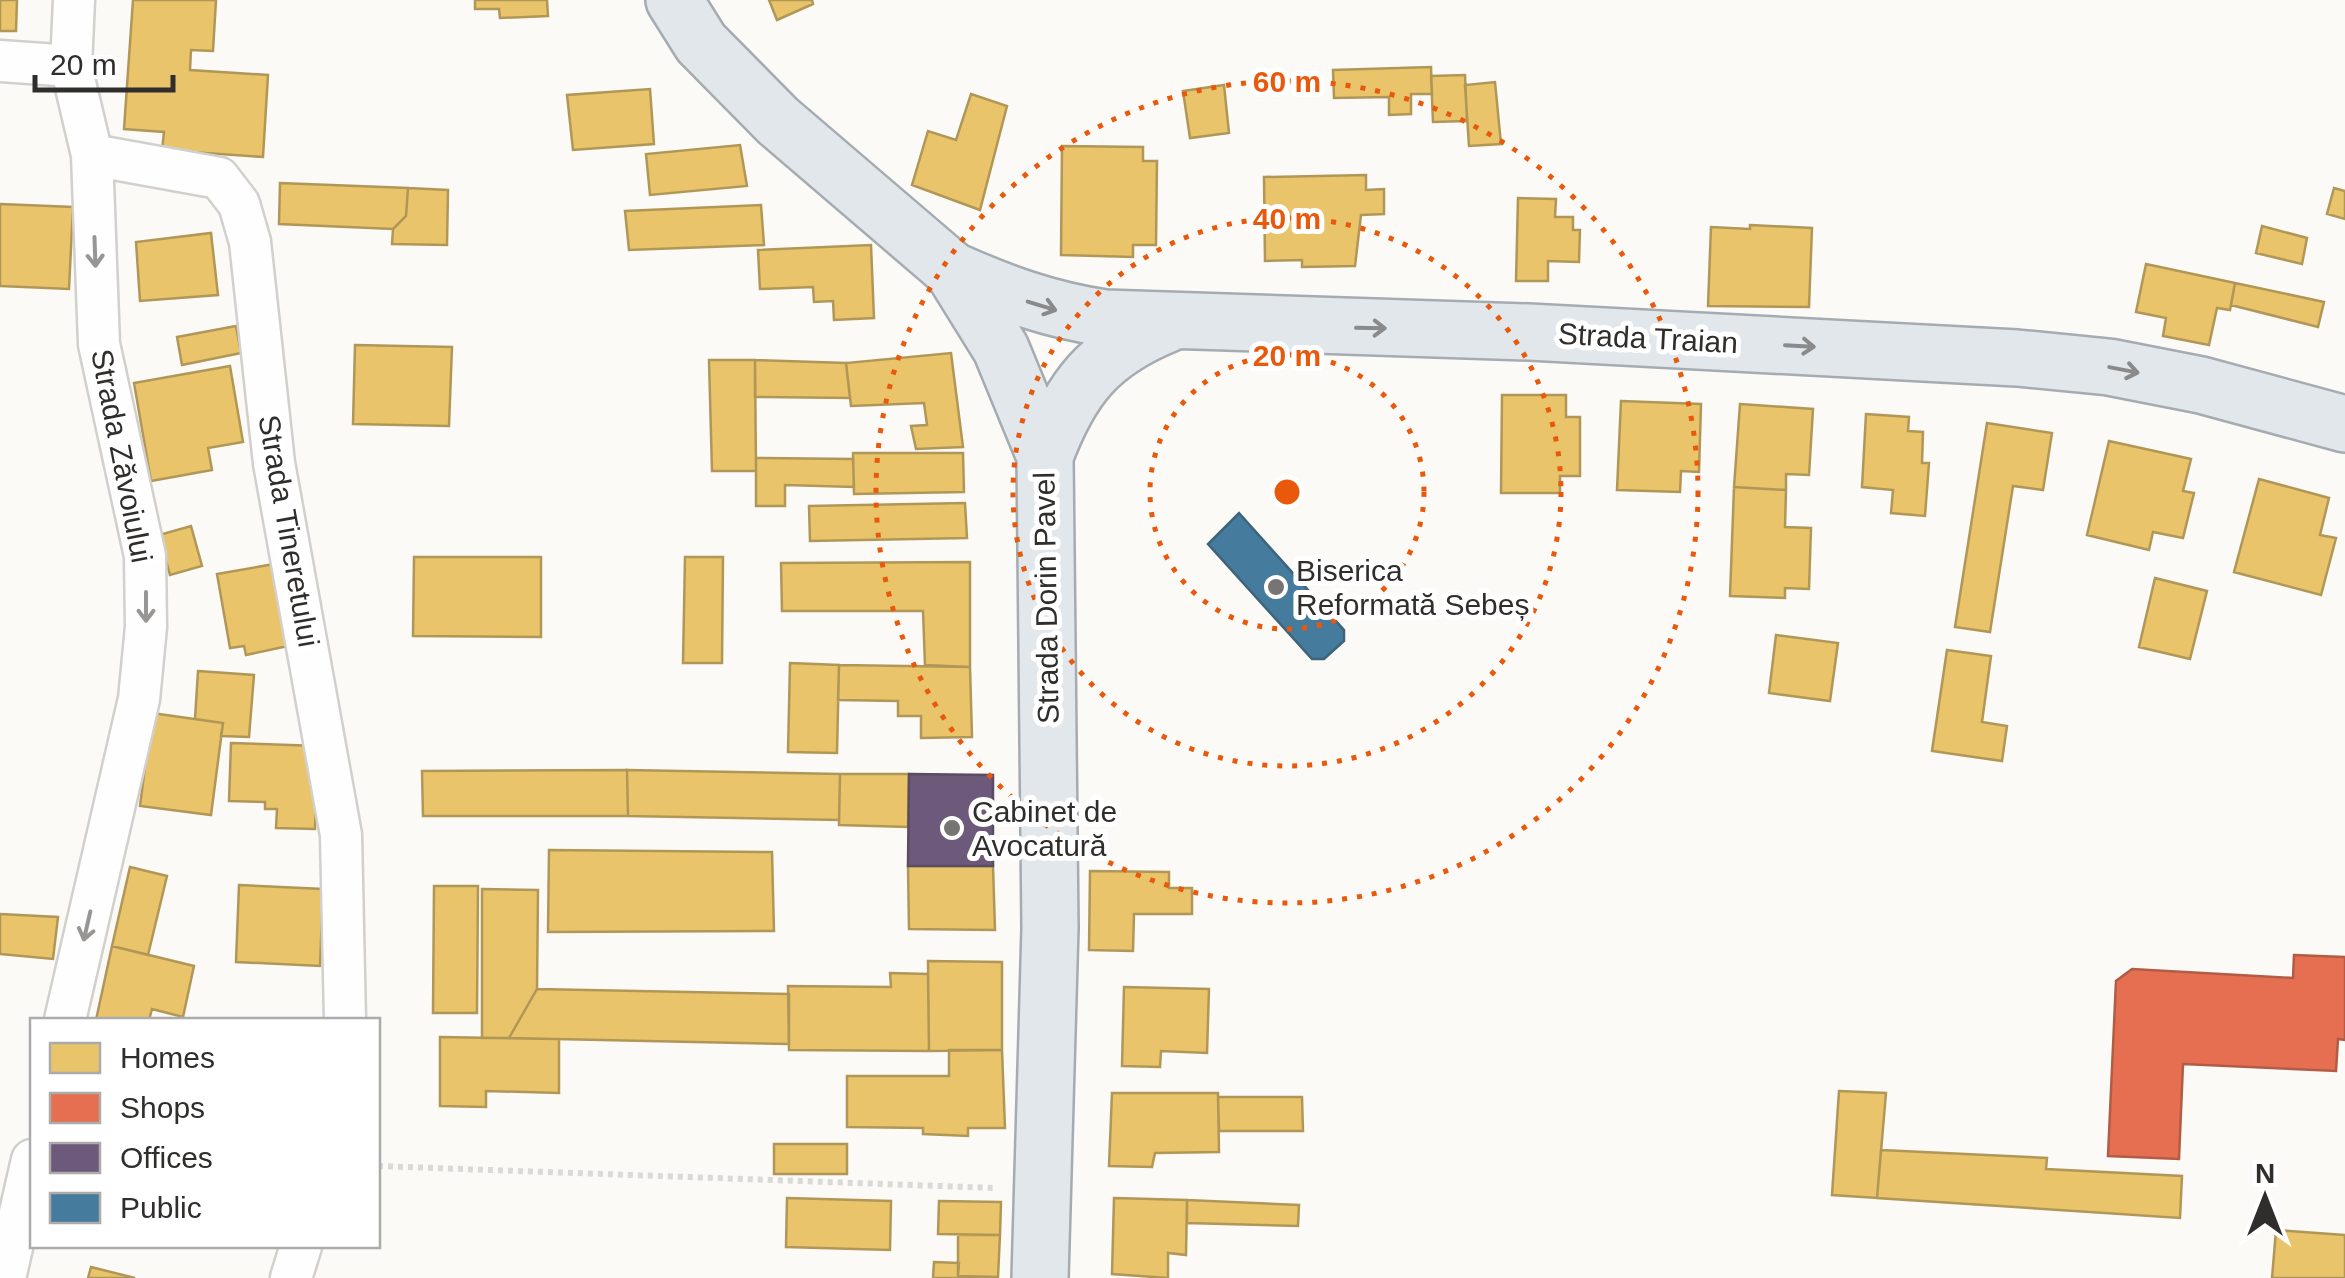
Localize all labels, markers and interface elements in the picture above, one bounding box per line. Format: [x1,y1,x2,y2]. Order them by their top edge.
scale bar [35,30,172,92]
text: 20 m [50,48,117,81]
text: 60 m [1253,65,1321,98]
text: 40 m [1253,202,1321,235]
one-way arrow [86,236,105,268]
one-way arrow [1026,298,1058,316]
street label: Strada Traian [1557,317,1739,359]
one-way arrow [1354,319,1386,338]
one-way arrow [1784,337,1816,356]
text: 20 m [1253,339,1321,372]
street label: Strada Zăvoiului [85,346,159,566]
one-way arrow [2107,361,2140,380]
street label: Strada Tineretului [252,412,326,650]
street label: Strada Dorin Pavel [1027,472,1065,724]
centre of rings [1269,474,1305,510]
place label: Biserica Reformată Sebeș [1296,554,1529,621]
marker: Biserica Reformată Sebeș [1265,576,1287,598]
one-way arrow [136,590,156,623]
place label: Cabinet de Avocatură [972,795,1117,862]
marker: Cabinet de Avocatură [941,817,963,839]
one-way arrow [76,909,95,941]
legend [30,1018,380,1248]
text: Homes [120,1041,215,1074]
text: Shops [120,1091,205,1124]
text: Offices [120,1141,213,1174]
north arrow [2215,1148,2315,1248]
text: N [2255,1158,2275,1189]
text: Public [120,1191,202,1224]

